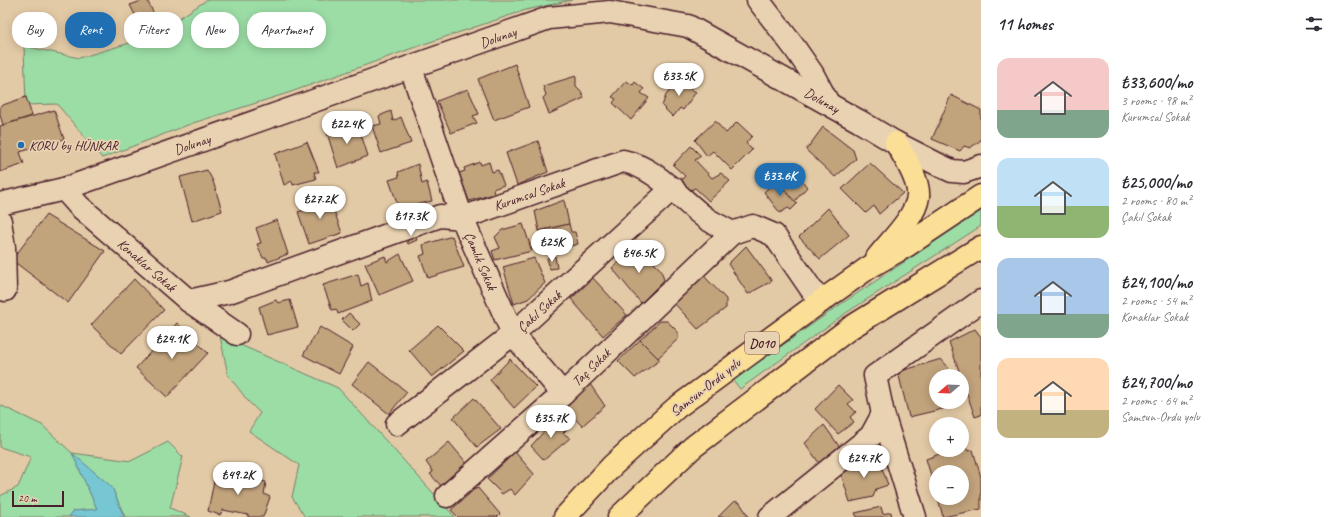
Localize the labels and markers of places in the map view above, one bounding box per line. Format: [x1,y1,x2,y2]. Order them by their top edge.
pin: ₺33.5K [646,63,712,97]
pin: ₺22.4K [314,111,380,145]
place label: KORU by HÜNKAR [29,137,119,154]
marker: KORU by HÜNKAR [16,140,26,150]
pin: ₺33.6K [747,163,813,197]
pin: ₺27.2K [287,186,353,220]
pin: ₺17.3K [378,203,444,237]
pin: ₺25K [528,229,576,263]
pin: ₺46.5K [606,240,672,274]
pin: ₺24.1K [139,326,205,360]
pin: ₺35.7K [518,405,584,439]
pin: ₺24.7K [831,445,897,479]
pin: ₺49.2K [205,462,271,496]

